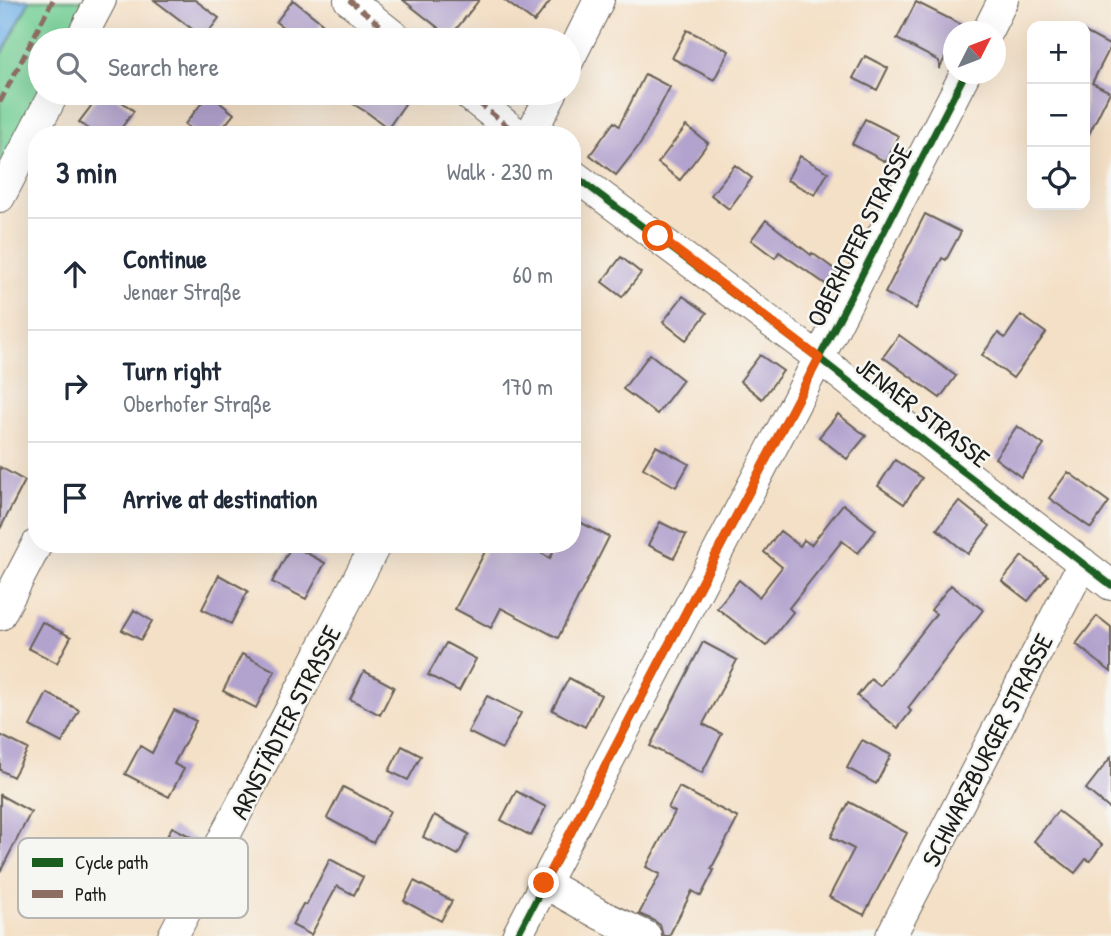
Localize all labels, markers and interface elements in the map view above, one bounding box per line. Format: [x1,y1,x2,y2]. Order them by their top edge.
north arrow [943,21,1006,84]
map controls [1027,21,1090,210]
button: + [1027,21,1090,84]
search box [28,28,581,105]
icon: search [52,48,90,86]
text: Search here [108,49,219,84]
button: − [1027,84,1090,147]
street label: OBERHOFER STRASSE [798,137,920,332]
button: locate [1027,147,1090,210]
text: 3 min [56,152,117,192]
text: Walk · 230 m [447,156,553,187]
route start [642,220,673,251]
text: Continue [123,241,207,276]
icon: ahead [56,255,94,293]
text: 60 m [513,259,553,290]
text: Jenaer Straße [123,276,241,307]
street label: JENAER STRASSE [849,349,998,476]
text: Turn right [123,353,221,388]
icon: right [56,367,94,405]
text: 170 m [502,371,553,402]
text: Oberhofer Straße [123,388,271,419]
icon: arrive [56,479,94,517]
text: Arrive at destination [123,481,318,516]
street label: ARNSTÄDTER STRASSE [221,619,349,825]
street label: SCHWARZBURGER STRASSE [913,627,1061,872]
legend [18,838,248,918]
text: Cycle path [75,849,148,875]
route end [528,867,559,898]
text: Path [75,881,106,907]

